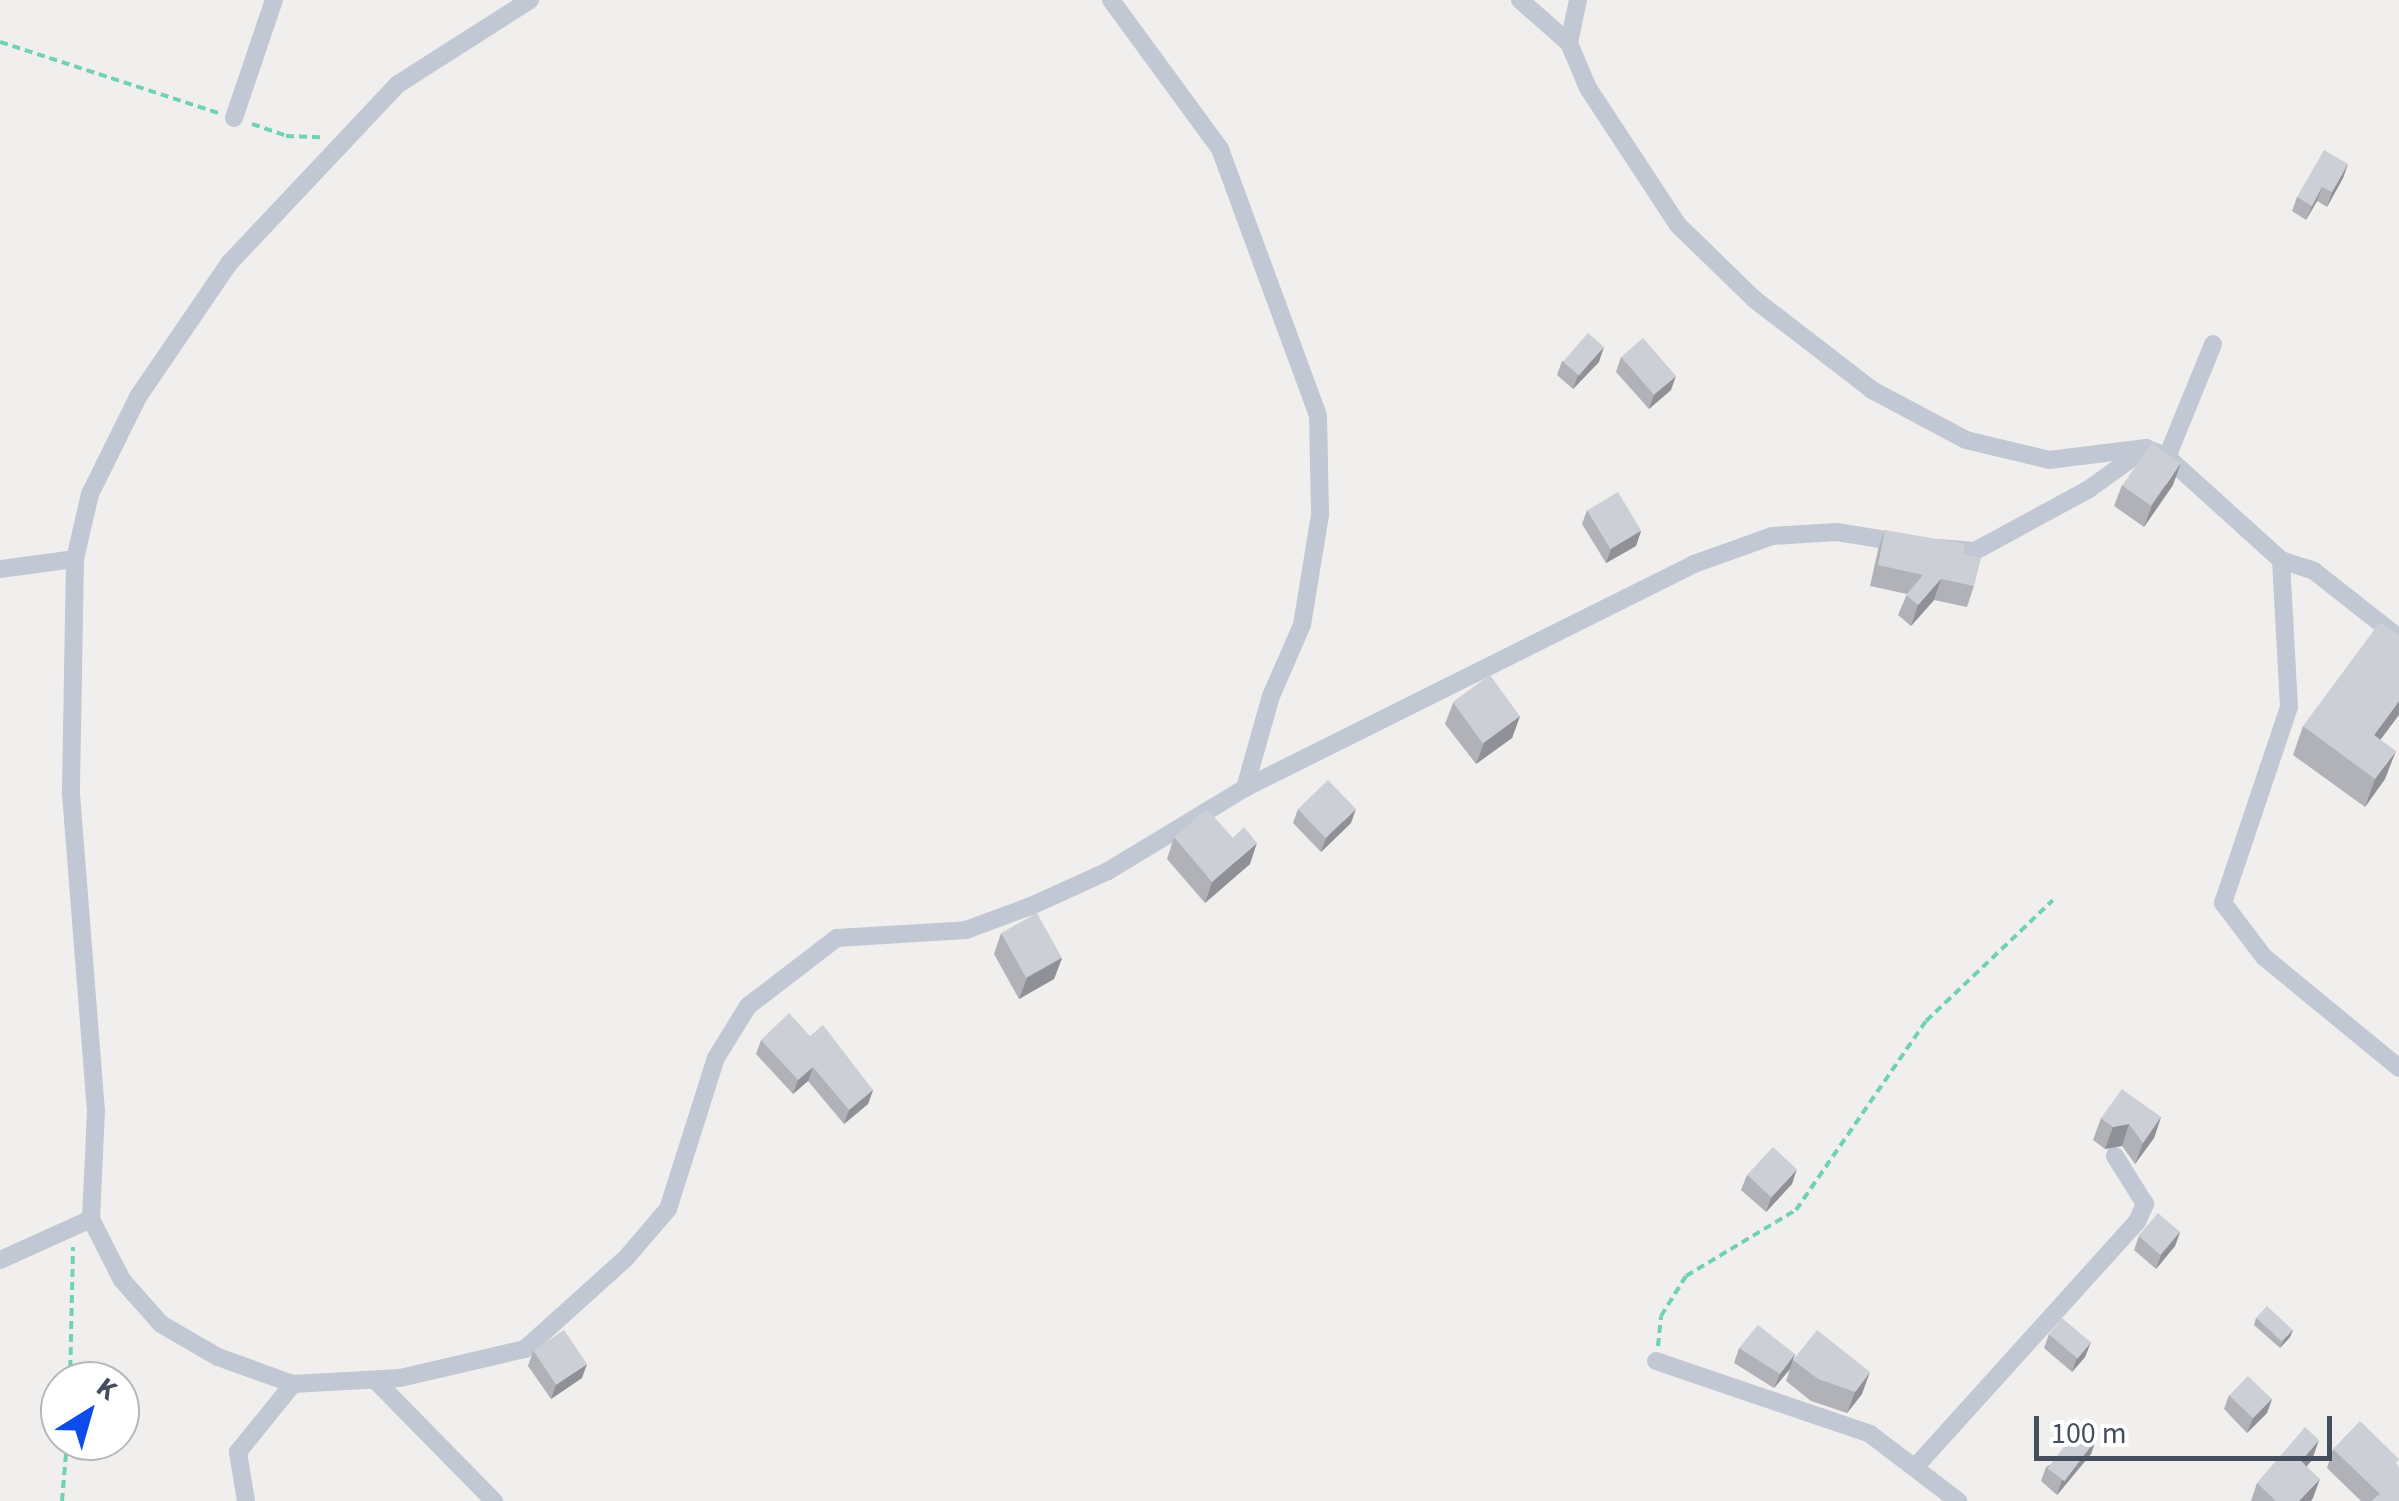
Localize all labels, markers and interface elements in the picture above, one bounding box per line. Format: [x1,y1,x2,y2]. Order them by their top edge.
north arrow [40,1361,140,1461]
text: K [88,1367,126,1410]
scale bar [2039,1396,2336,1458]
text: 100 m [2051,1412,2127,1455]

